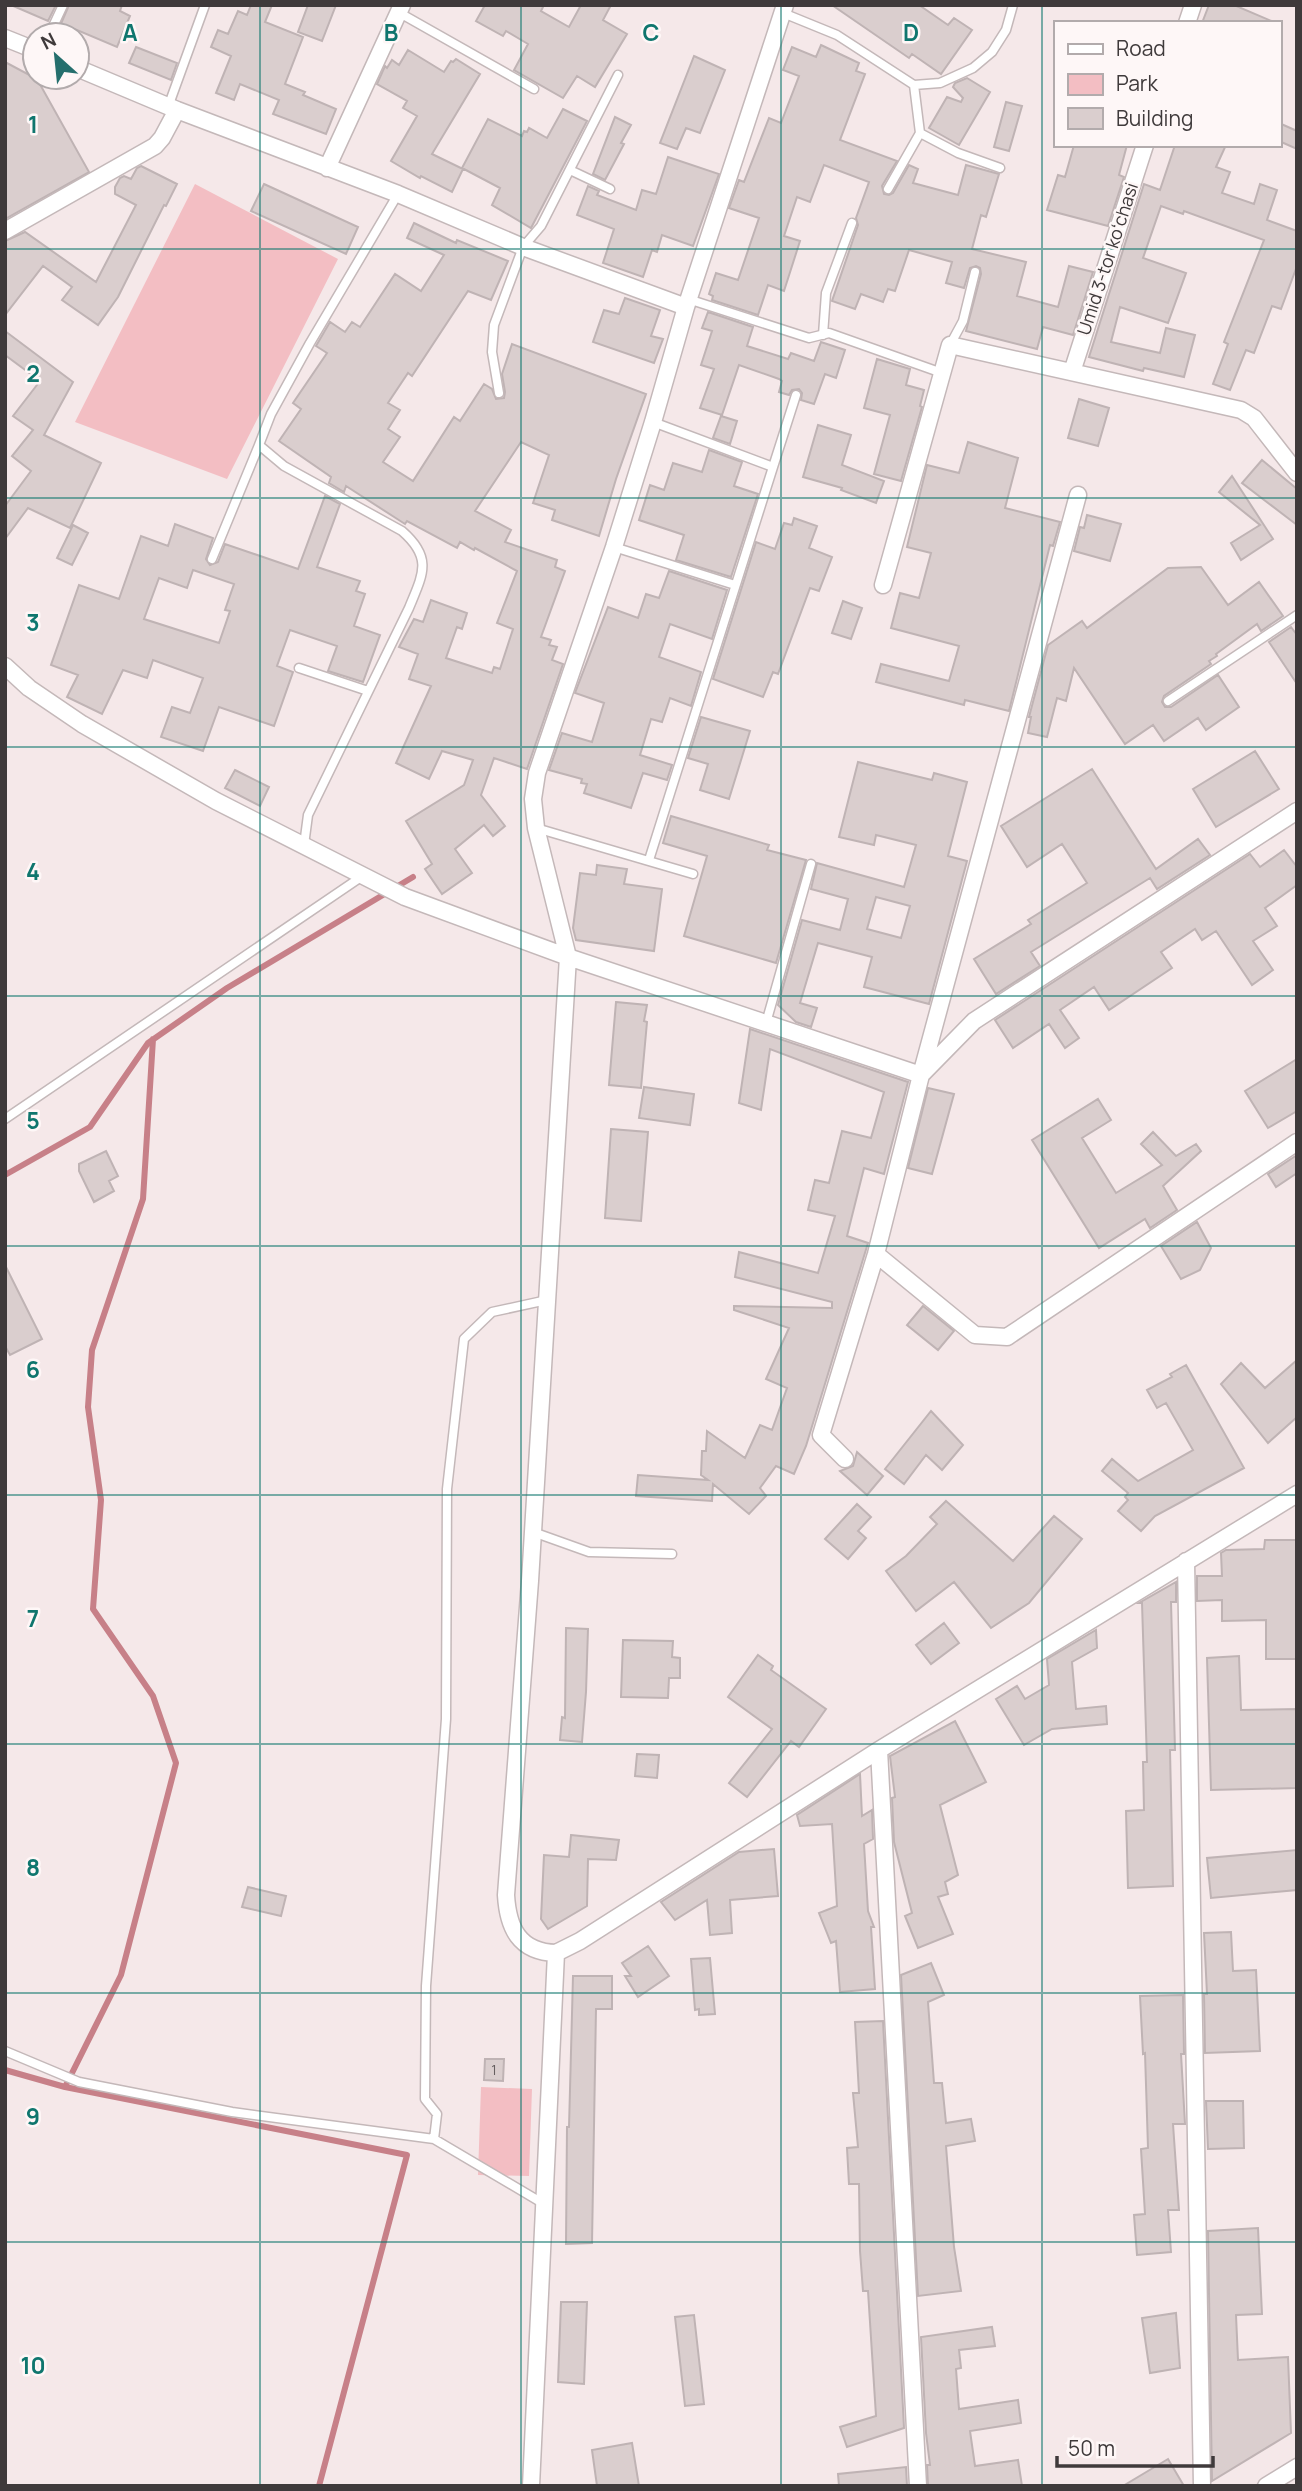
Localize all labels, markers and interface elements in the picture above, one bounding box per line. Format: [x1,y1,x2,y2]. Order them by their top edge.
text: A [122,16,138,48]
text: B [384,16,398,48]
text: C [643,16,660,48]
text: D [903,16,919,48]
north arrow [21,21,91,91]
legend [1054,21,1281,147]
text: N [36,26,60,56]
text: Road [1116,34,1166,62]
text: Park [1116,69,1158,97]
text: Building [1116,104,1193,132]
text: 1 [28,108,38,140]
street label: Umid 3-tor koʻchasi [1071,179,1143,338]
text: 2 [26,357,40,389]
text: 3 [26,606,40,638]
text: 4 [26,855,40,887]
text: 5 [26,1104,40,1136]
text: 6 [26,1353,40,1385]
text: 7 [27,1602,39,1634]
text: 8 [26,1851,40,1883]
house number: 1 [491,2060,497,2079]
text: 9 [26,2100,40,2132]
text: 10 [20,2349,46,2381]
scale bar [1057,2424,1213,2468]
text: 50 m [1068,2434,1115,2462]

